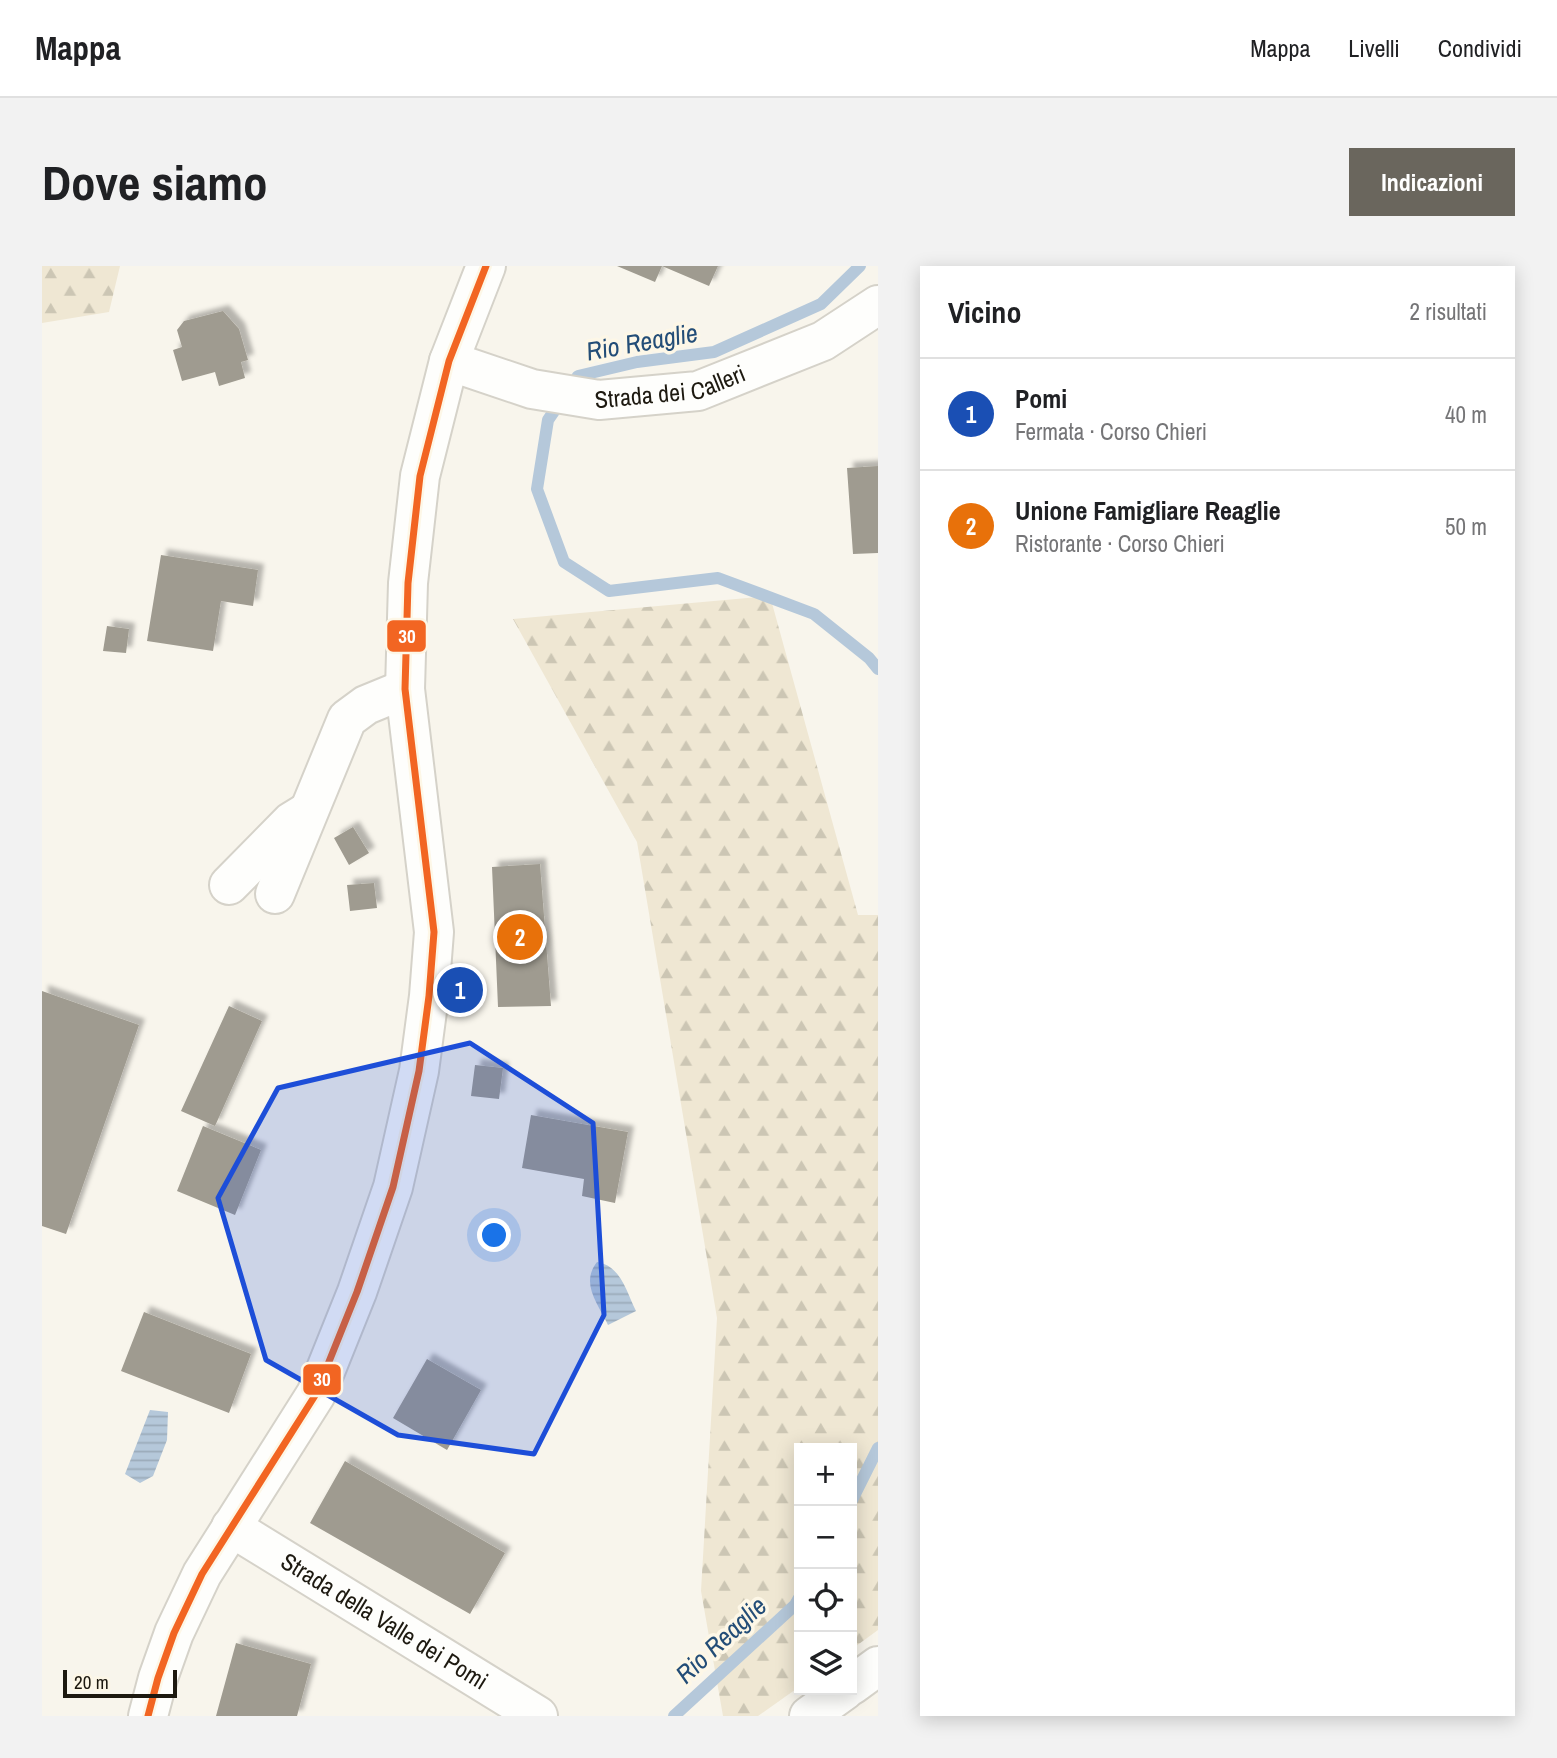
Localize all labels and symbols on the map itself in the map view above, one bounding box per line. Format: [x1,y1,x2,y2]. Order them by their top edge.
water label: Rio Reaglie [583,314,700,369]
street label: Strada dei Calleri [593,357,750,415]
line badge: 30 [386,619,427,653]
text: 30 [398,623,416,649]
pin: 2 [497,911,543,963]
pin: 1 [437,964,483,1016]
your location [477,1218,511,1252]
line badge: 30 [302,1363,342,1396]
text: 30 [313,1366,331,1392]
street label: Strada della Valle dei Pomi [275,1545,494,1696]
water label: Rio Reaglie [668,1588,774,1691]
scale bar [63,1667,177,1699]

